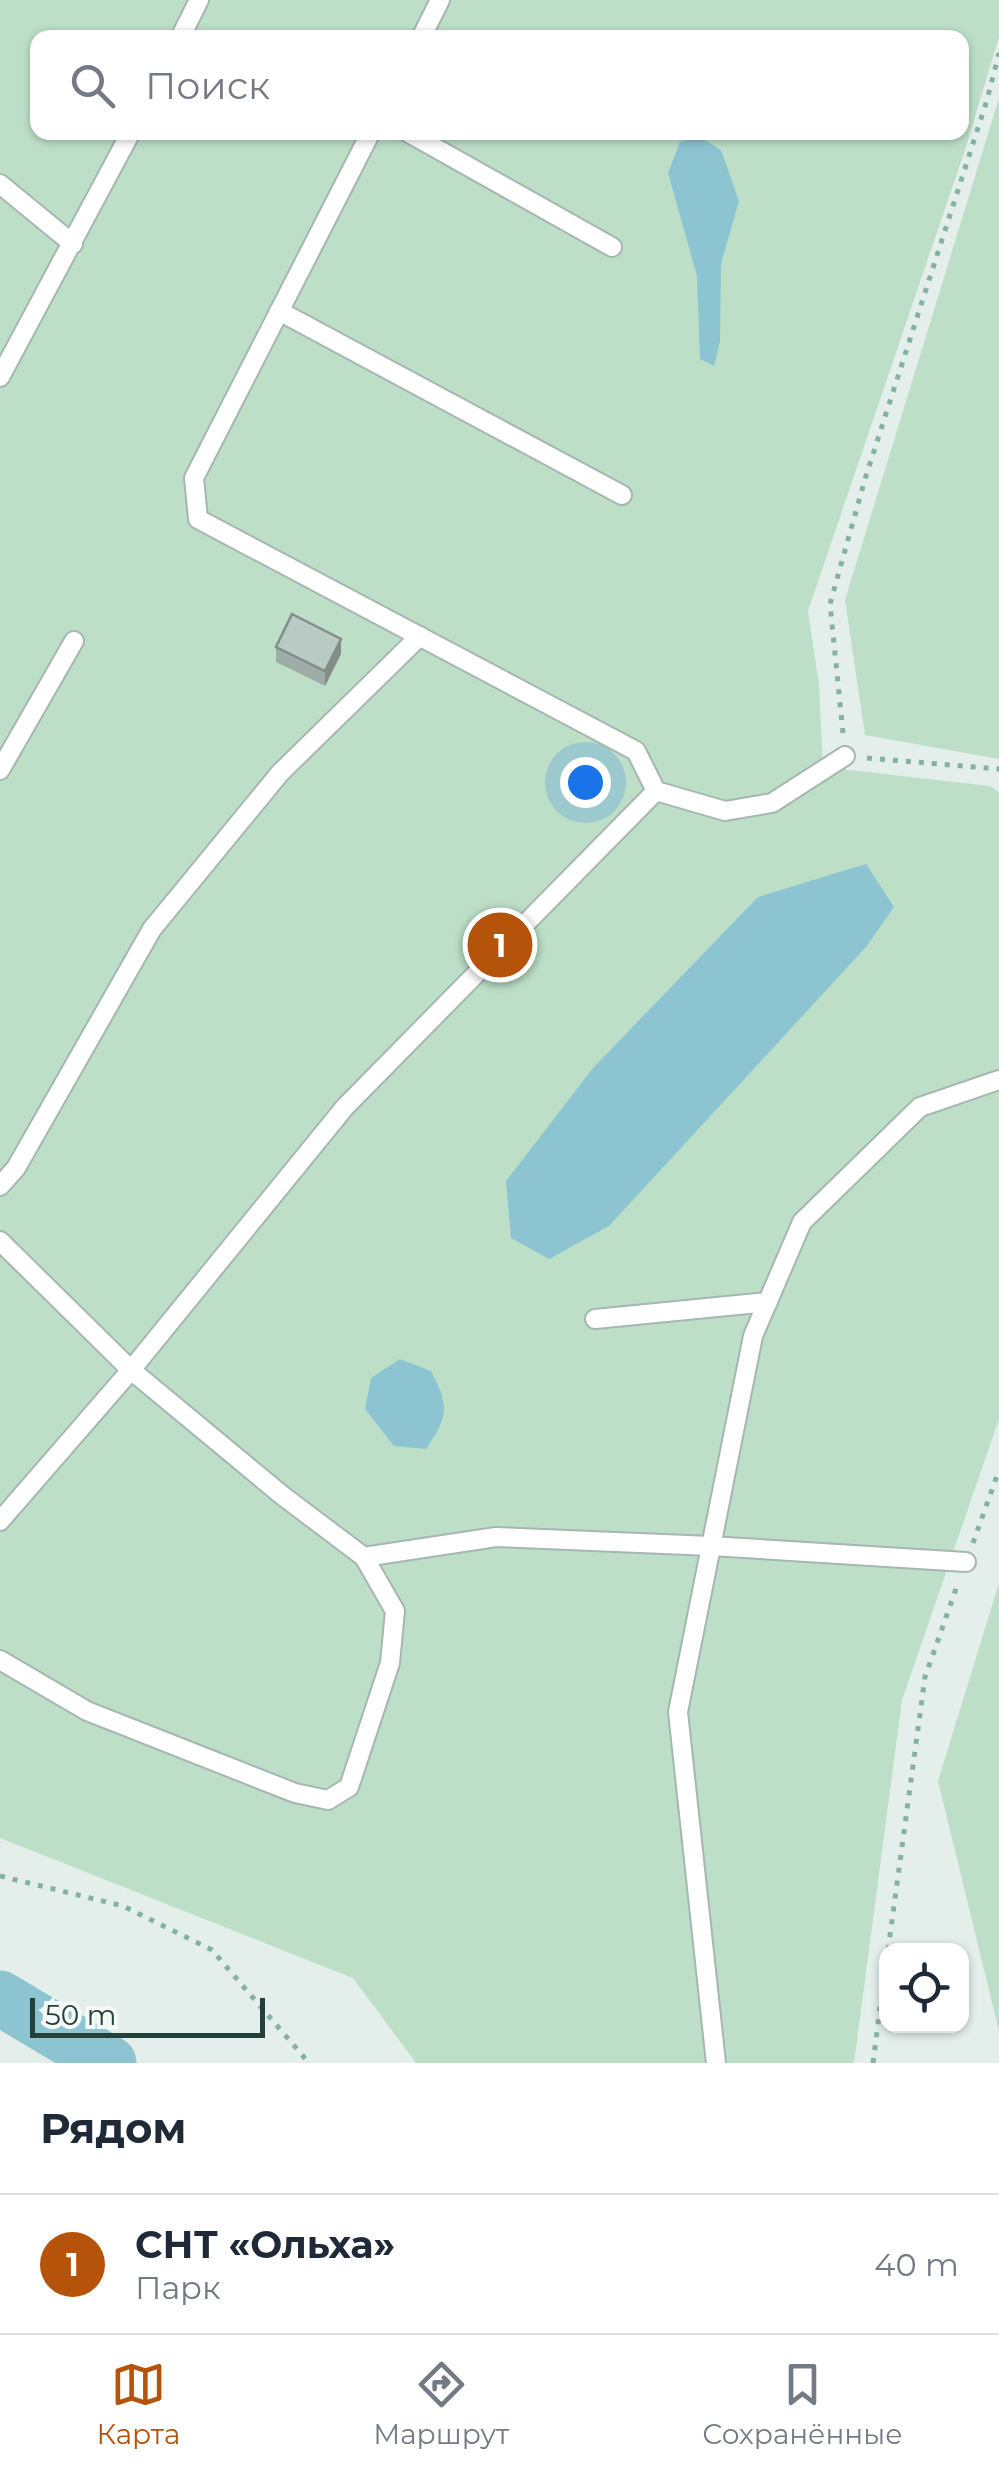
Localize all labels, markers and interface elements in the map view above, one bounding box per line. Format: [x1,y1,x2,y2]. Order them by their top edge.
search box [30,30,969,140]
icon: search [65,58,120,113]
text: Поиск [145,62,270,109]
your location [560,757,611,808]
pin: 1 [468,908,532,982]
map controls [879,1943,969,2033]
button: locate [879,1943,969,2033]
scale bar [30,1993,265,2038]
text: 50 m [45,1998,116,2032]
text: Рядом [40,2102,187,2154]
text: СНТ «Ольха» [135,2221,395,2268]
text: 1 [66,2245,79,2284]
text: 40 m [874,2245,959,2284]
text: Парк [135,2268,221,2307]
tab: Карта [96,2357,180,2451]
tab: Маршрут [373,2357,509,2451]
tab: Сохранённые [702,2357,903,2451]

